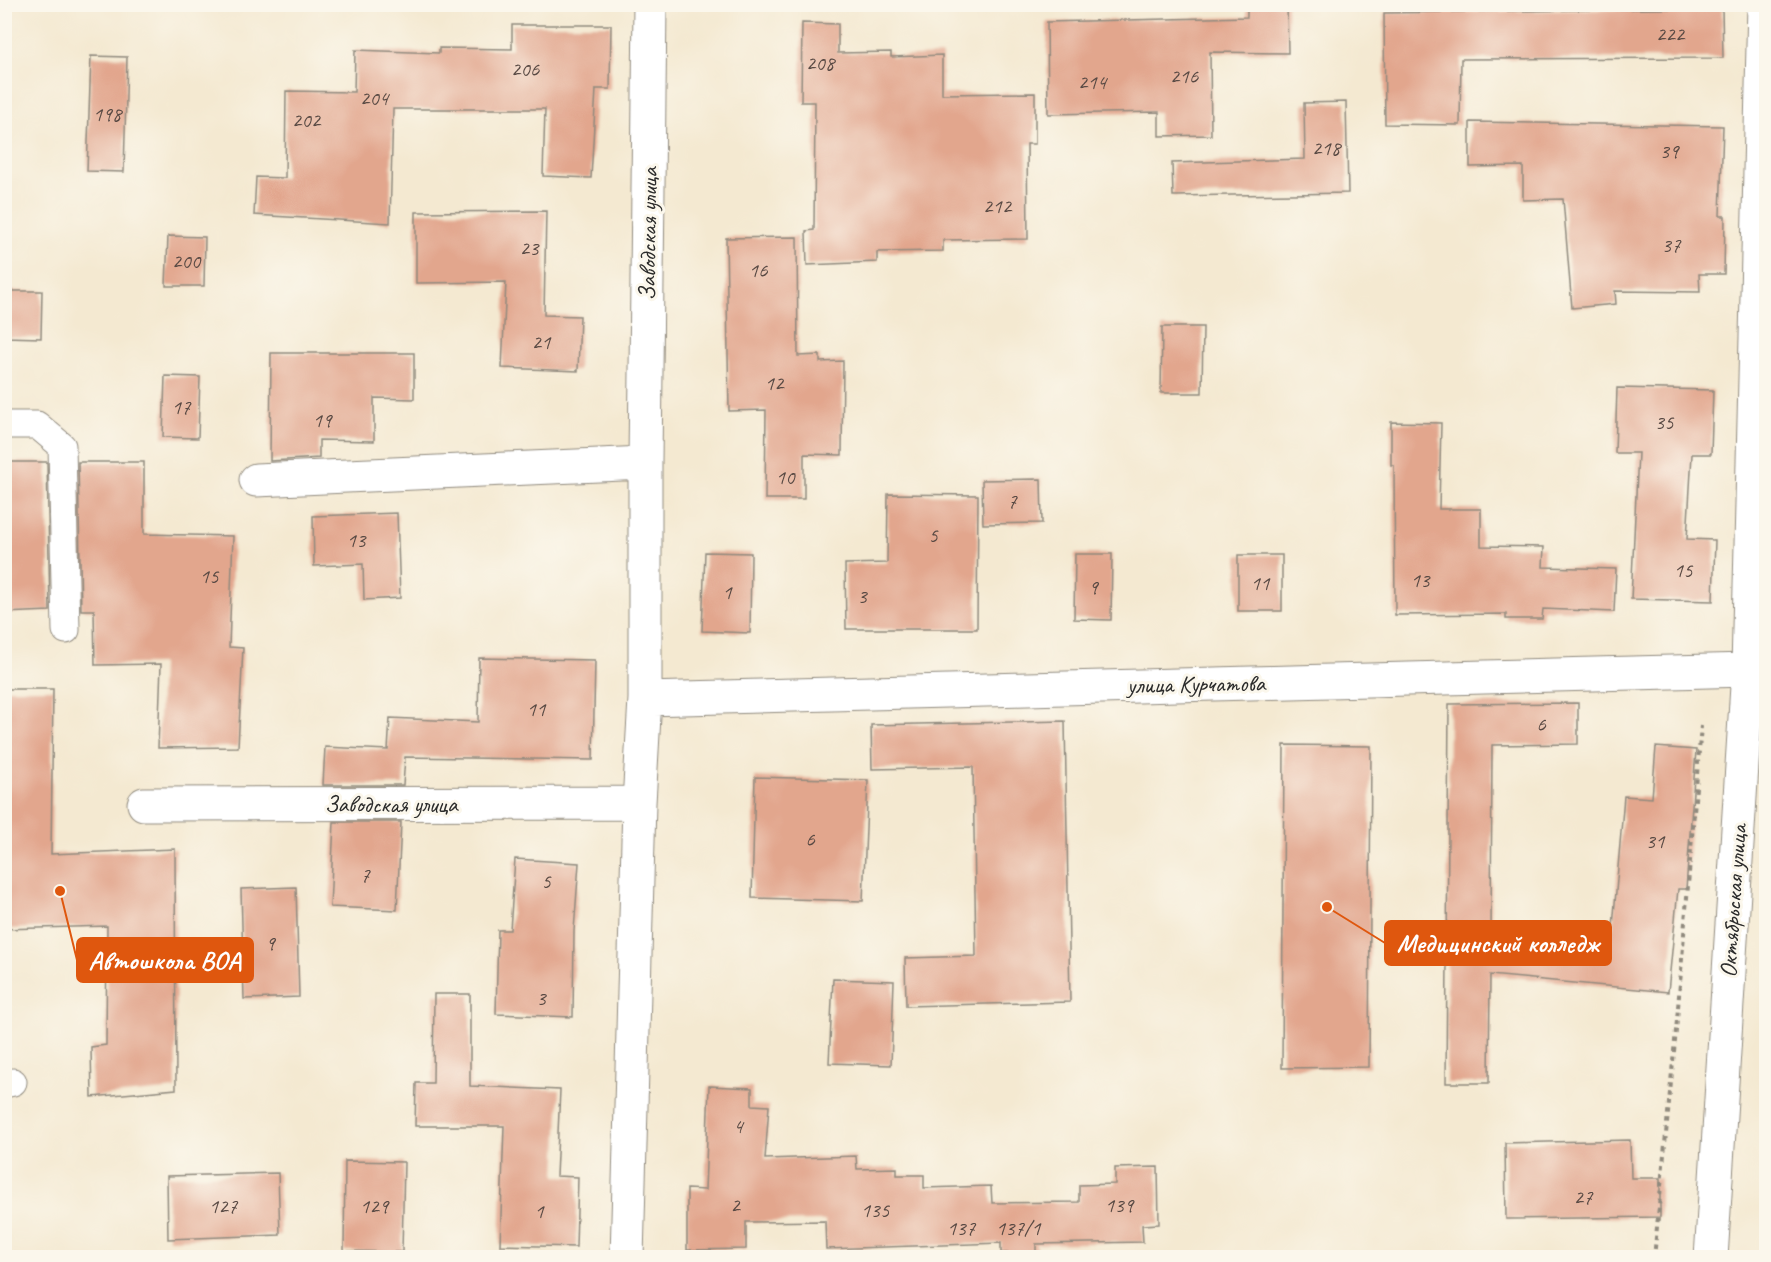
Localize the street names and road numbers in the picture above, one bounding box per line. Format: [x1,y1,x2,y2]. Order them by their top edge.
street label: Заводская улица [632,166,664,301]
street label: улица Курчатова [1125,668,1267,700]
street label: Заводская улица [324,789,459,819]
street label: Октябрьская улица [1713,821,1753,979]

